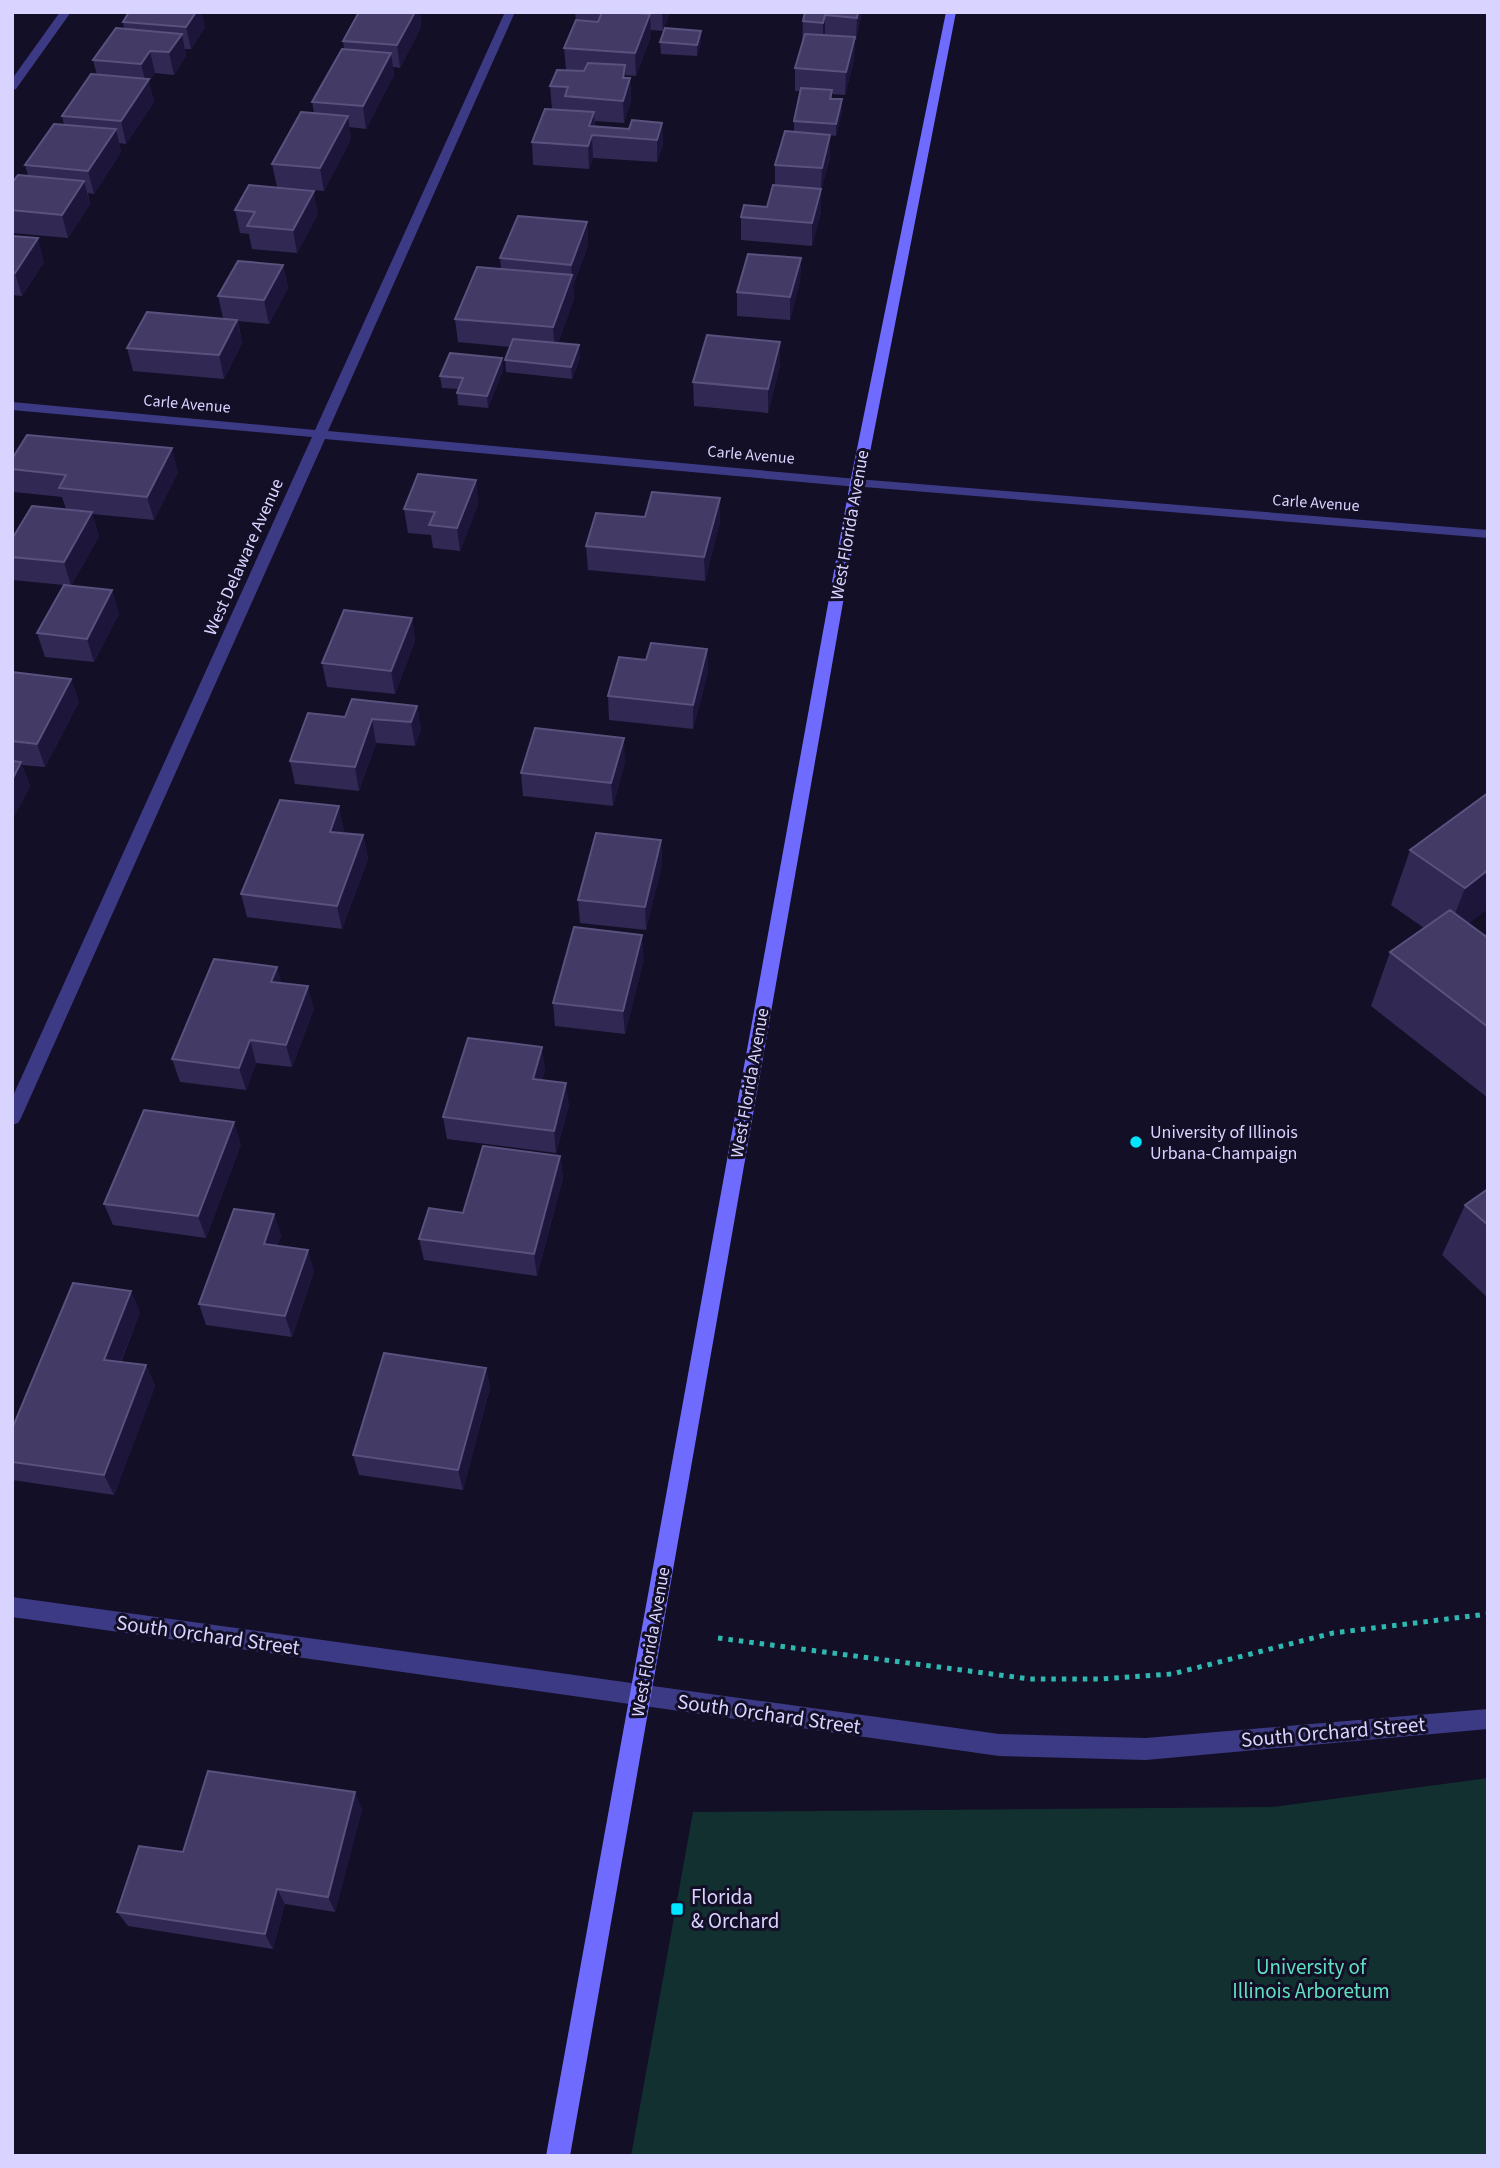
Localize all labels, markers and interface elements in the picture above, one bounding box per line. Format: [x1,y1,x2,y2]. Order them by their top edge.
street label: Carle Avenue [143,389,231,419]
street label: Carle Avenue [707,440,795,470]
street label: West Florida Avenue [824,448,876,602]
street label: West Delaware Avenue [198,474,290,640]
street label: Carle Avenue [1272,489,1360,517]
street label: West Florida Avenue [724,1006,776,1160]
place label: University of Illinois Urbana-Champaign [1150,1120,1298,1166]
marker: University of Illinois Urbana-Champaign [1128,1134,1144,1150]
street label: West Florida Avenue [625,1565,677,1719]
street label: South Orchard Street [114,1607,302,1663]
street label: South Orchard Street [675,1686,863,1742]
street label: South Orchard Street [1240,1709,1426,1755]
place label: Florida & Orchard [691,1882,779,1936]
marker: Florida & Orchard [669,1901,685,1917]
park label: University of Illinois Arboretum [1232,1952,1390,2006]

